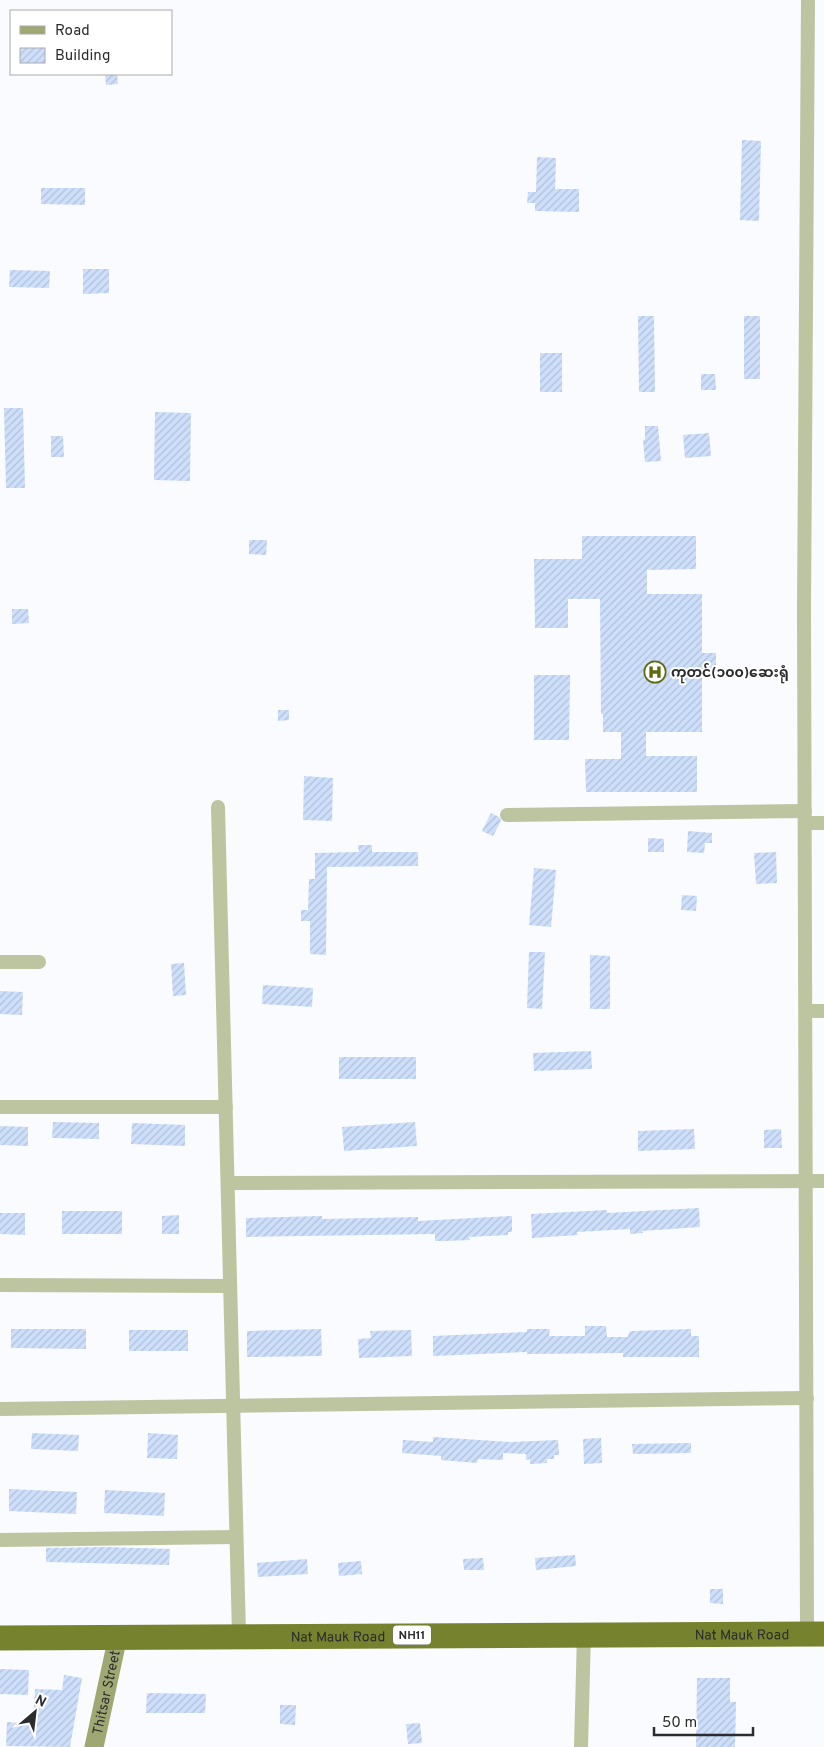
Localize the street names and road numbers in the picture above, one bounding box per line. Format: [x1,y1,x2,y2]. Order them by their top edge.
road number: NH11 [393,1626,431,1644]
street label: Nat Mauk Road [695,1627,789,1645]
street label: Nat Mauk Road [291,1629,385,1647]
street label: Thitsar Street [90,1649,125,1736]

